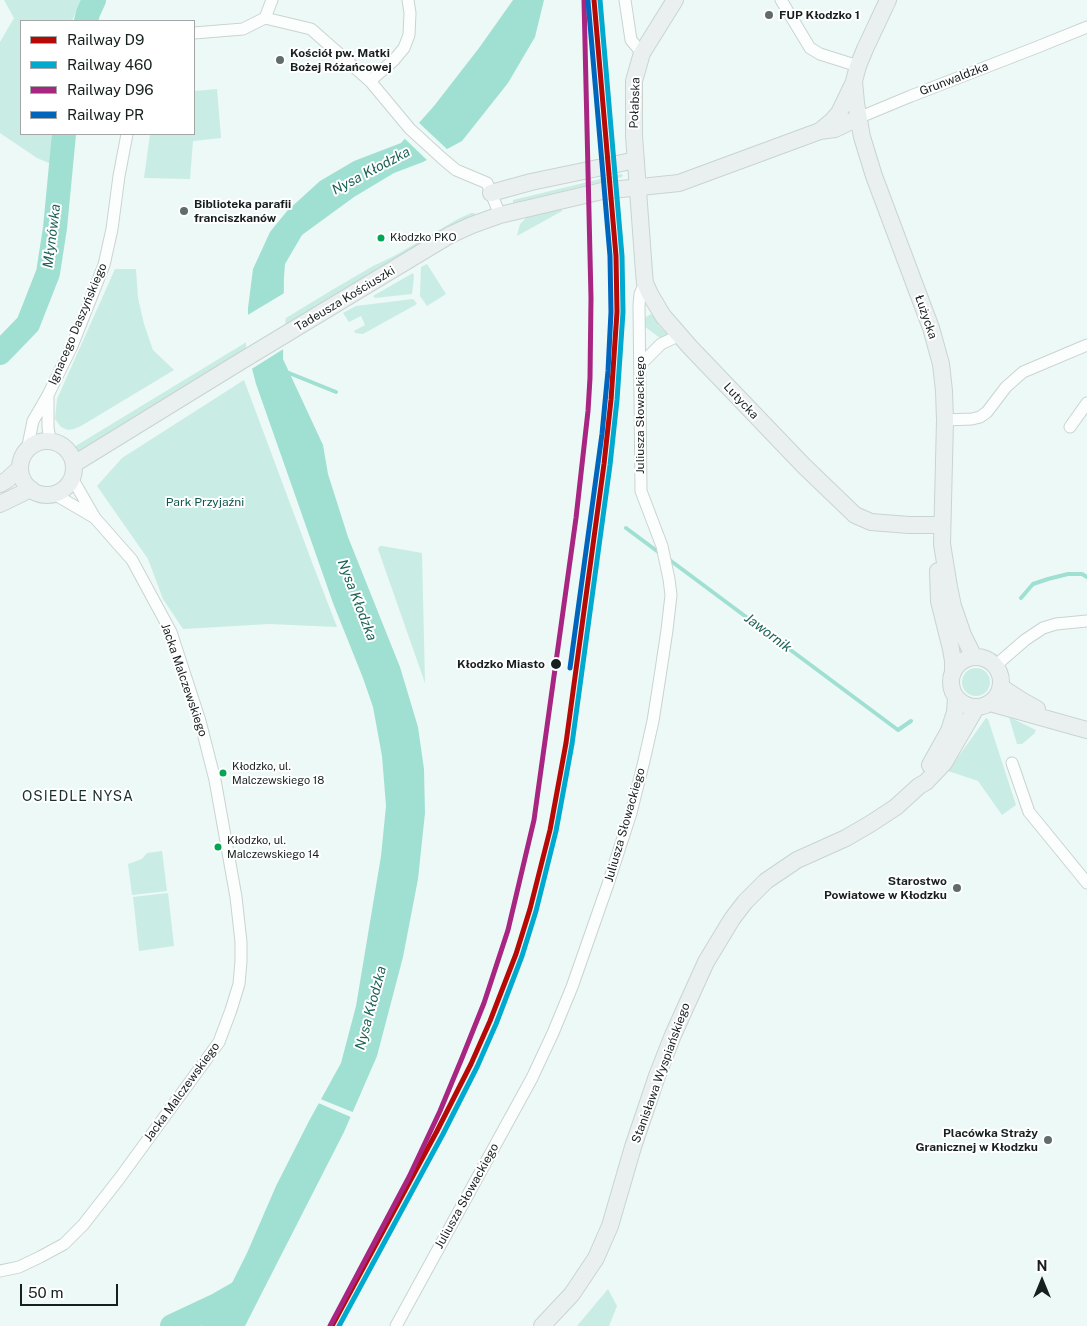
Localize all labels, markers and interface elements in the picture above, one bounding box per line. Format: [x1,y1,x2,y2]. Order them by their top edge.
place label: FUP Kłodzko 1 [779,8,860,22]
marker: FUP Kłodzko 1 [763,9,775,21]
legend [20,20,195,135]
text: Railway D9 [67,31,144,48]
place label: Kościół pw. Matki Bożej Różańcowej [290,46,392,74]
marker: Kościół pw. Matki Bożej Różańcowej [274,54,286,66]
text: Railway 460 [67,56,152,73]
street label: Grunwaldzka [918,59,990,99]
street label: Połabska [627,77,643,129]
text: Railway D96 [67,81,154,98]
text: Railway PR [67,106,144,123]
water label: Nysa Kłodzka [329,143,413,199]
place label: Biblioteka parafii franciszkanów [194,197,291,225]
water label: Młynówka [40,203,64,269]
marker: Biblioteka parafii franciszkanów [178,205,190,217]
place label: Kłodzko PKO [390,231,457,245]
marker: Kłodzko PKO [376,233,386,243]
street label: Ignacego Daszyńskiego [46,261,110,387]
street label: Tadeusza Kościuszki [292,263,398,335]
street label: Łużycka [912,293,940,341]
street label: Juliusza Słowackiego [633,356,647,474]
street label: Lutycka [721,380,761,422]
park label: Park Przyjaźni [166,495,244,509]
water label: Nysa Kłodzka [334,557,380,643]
water label: Jawornik [741,610,795,656]
street label: Jacka Malczewskiego [158,621,210,739]
place label: Kłodzko Miasto [457,657,545,671]
marker: Kłodzko Miasto [549,657,563,671]
place label: Kłodzko, ul. Malczewskiego 18 [232,760,324,786]
street label: Juliusza Słowackiego [602,766,648,884]
marker: Kłodzko, ul. Malczewskiego 18 [218,768,228,778]
district label: OSIEDLE NYSA [21,789,135,805]
place label: Kłodzko, ul. Malczewskiego 14 [227,834,319,860]
marker: Kłodzko, ul. Malczewskiego 14 [213,842,223,852]
place label: Starostwo Powiatowe w Kłodzku [824,874,947,902]
marker: Starostwo Powiatowe w Kłodzku [951,882,963,894]
water label: Nysa Kłodzka [352,964,390,1052]
street label: Stanisława Wyspiańskiego [629,1001,693,1145]
street label: Jacka Malczewskiego [141,1040,223,1144]
place label: Placówka Straży Granicznej w Kłodzku [915,1126,1038,1154]
marker: Placówka Straży Granicznej w Kłodzku [1042,1134,1054,1146]
street label: Juliusza Słowackiego [432,1141,502,1251]
north arrow [1017,1256,1067,1306]
text: N [1037,1258,1047,1274]
scale bar [22,1274,120,1306]
text: 50 m [28,1284,63,1301]

